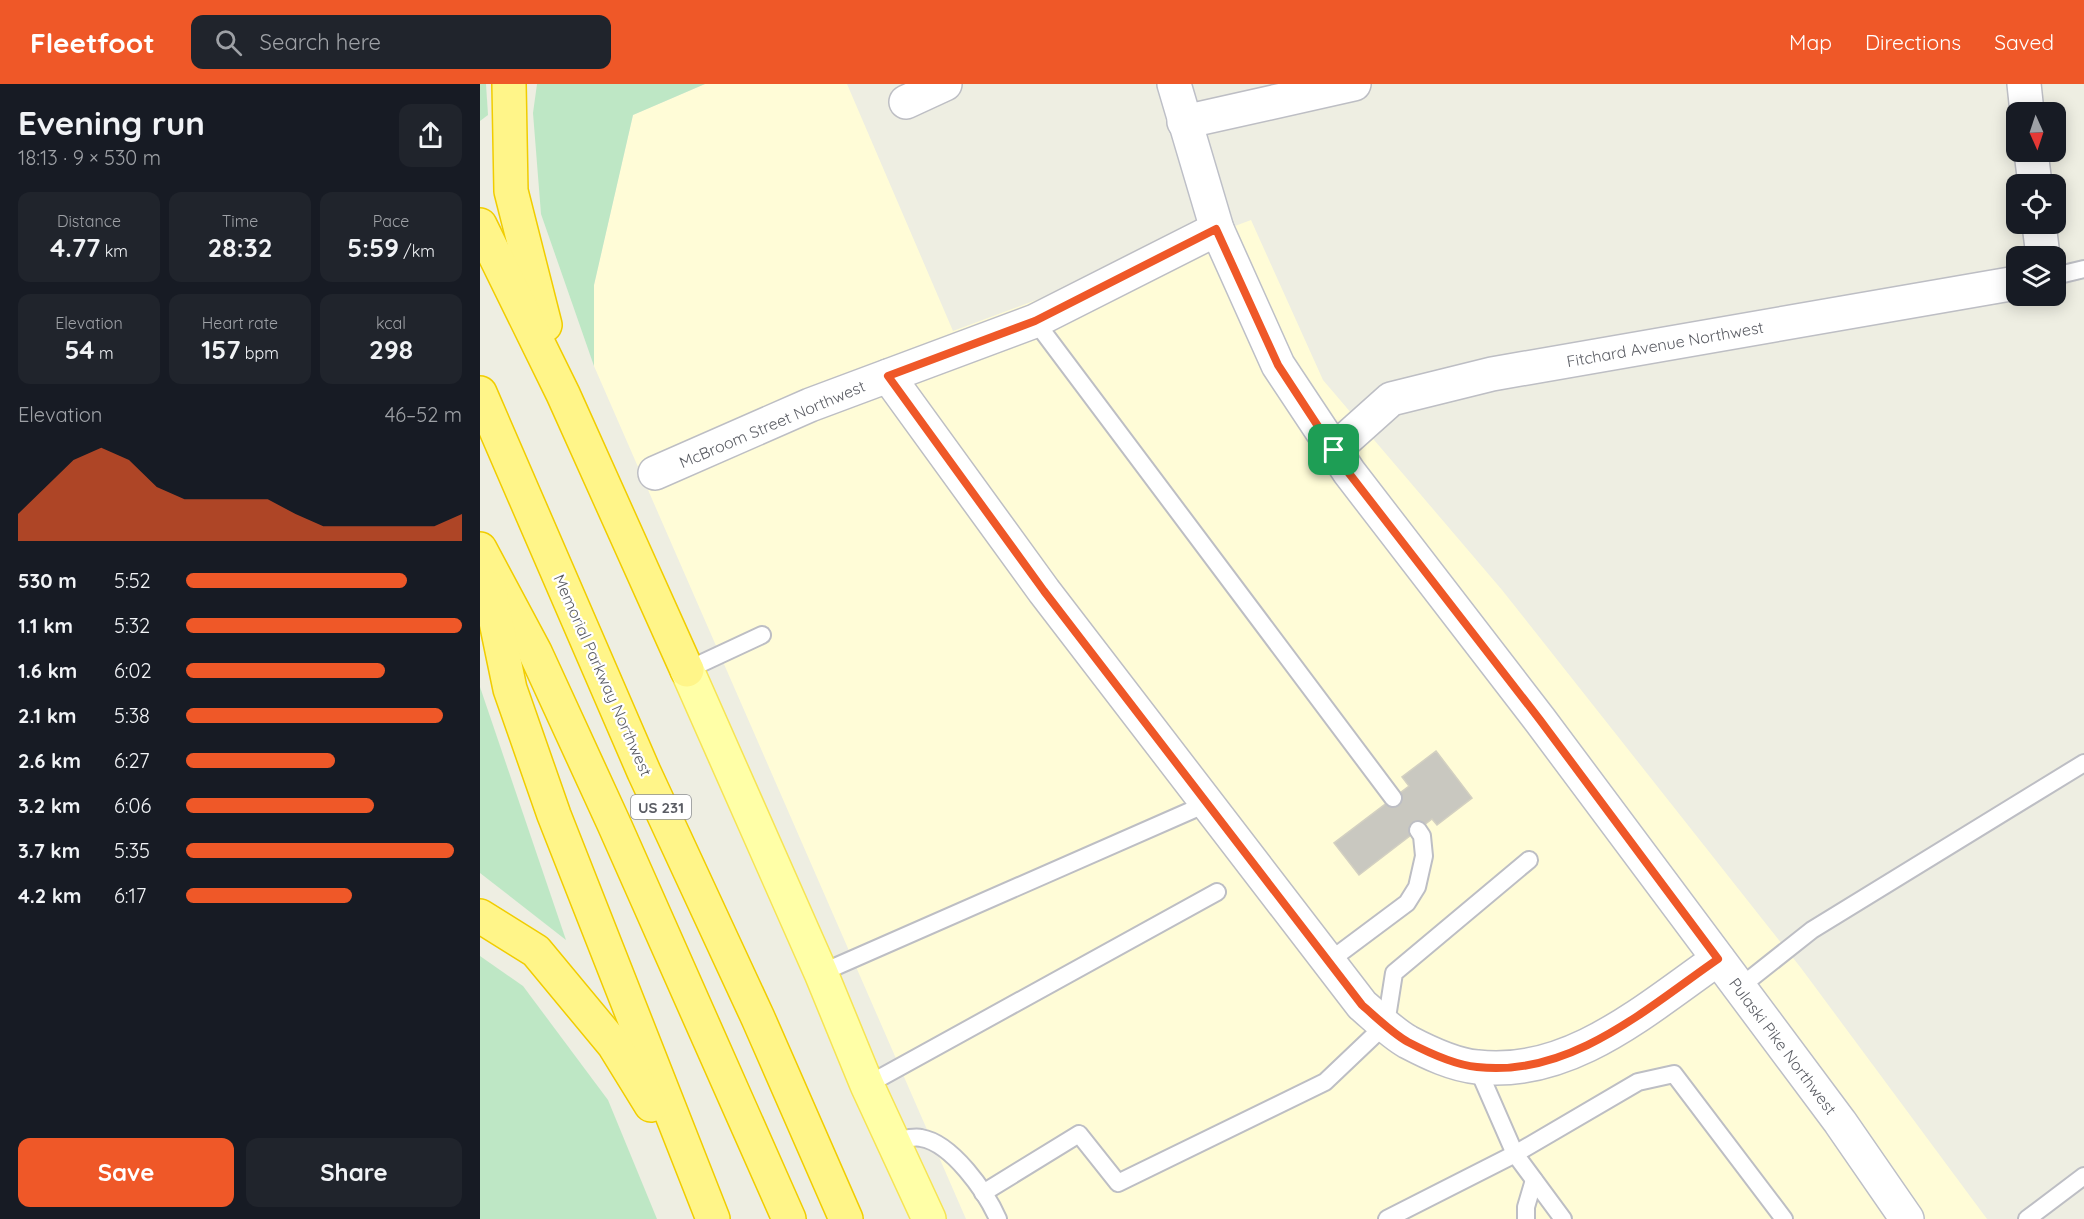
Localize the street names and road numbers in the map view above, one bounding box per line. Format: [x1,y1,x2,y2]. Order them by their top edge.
street label: Fitchard Avenue Northwest [1565,317,1765,371]
street label: McBroom Street Northwest [676,376,868,472]
street label: Memorial Parkway Northwest [549,571,657,779]
road number: US 231 [631,795,691,819]
street label: Pulaski Pike Northwest [1725,974,1841,1118]

